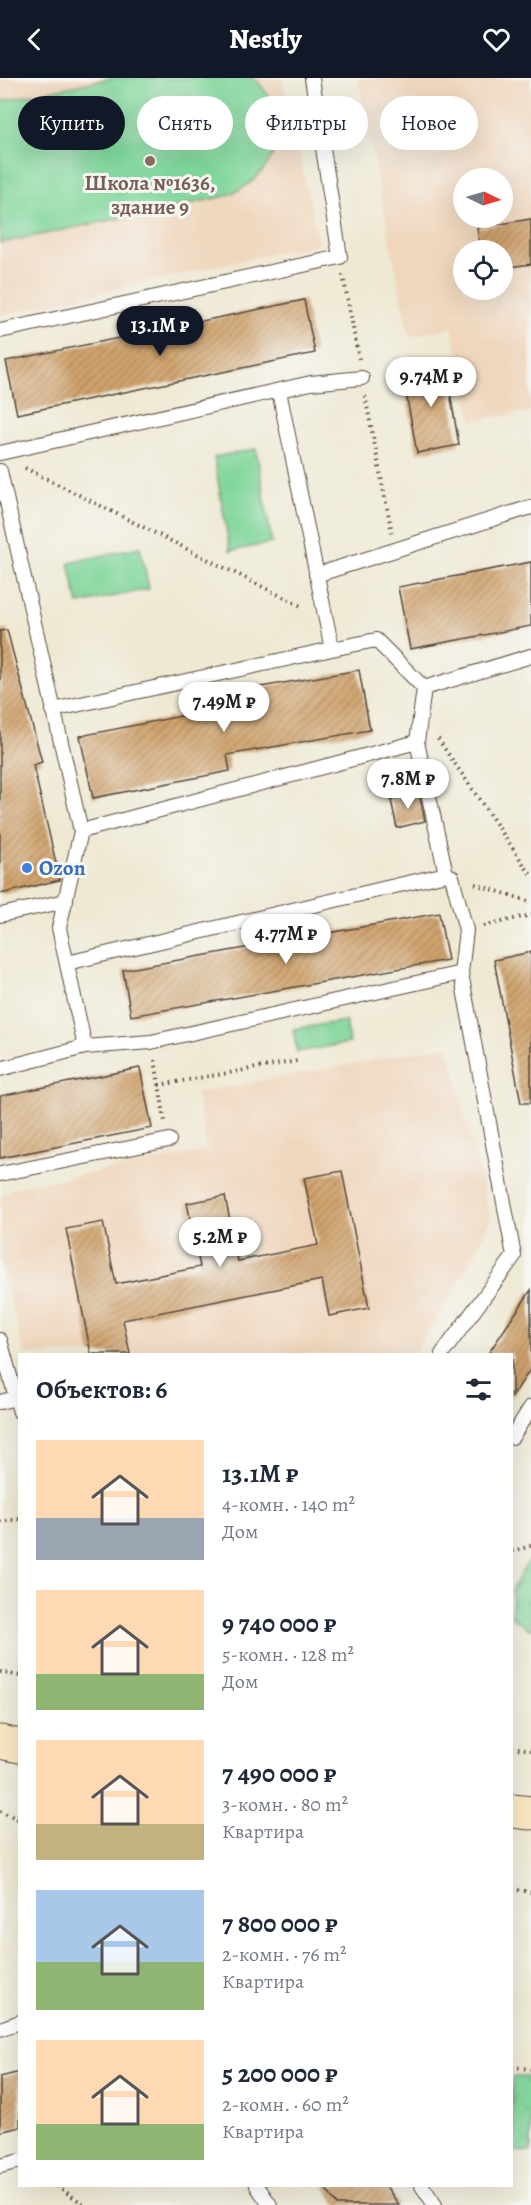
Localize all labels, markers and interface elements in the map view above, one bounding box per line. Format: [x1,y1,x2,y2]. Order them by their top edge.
text: Nestly [229,21,302,57]
icon: back [18,23,51,56]
icon: heart [480,23,513,56]
chip: Купить [18,96,125,150]
chip: Снять [137,96,233,150]
chip: Фильтры [245,96,368,150]
chip: Новое [380,96,478,150]
marker: Школа №1636, здание 9 [143,154,157,168]
north arrow [453,168,513,228]
map controls [453,168,513,300]
place label: Школа №1636, здание 9 [85,169,215,221]
button: locate [453,240,513,300]
pin: 13.1M ₽ [105,306,215,357]
text: 13.1M ₽ [131,312,189,339]
pin: 9.74M ₽ [376,357,486,408]
text: 9.74M ₽ [399,363,463,390]
pin: 7.49M ₽ [169,682,279,733]
text: 7.49M ₽ [192,688,256,715]
pin: 7.8M ₽ [359,759,457,810]
text: 7.8M ₽ [381,765,435,792]
place label: Ozon [39,854,86,882]
marker: Ozon [20,861,34,875]
pin: 4.77M ₽ [231,914,341,965]
text: 4.77M ₽ [255,920,317,947]
pin: 5.2M ₽ [171,1217,269,1268]
text: 5.2M ₽ [193,1223,247,1250]
text: Объектов: 6 [36,1372,167,1407]
icon: filters [462,1373,495,1406]
text: 13.1M ₽ [222,1456,299,1491]
icon: home [84,1464,156,1536]
text: 4-комн. · 140 m² [222,1491,355,1518]
text: Дом [222,1518,258,1545]
text: 9 740 000 ₽ [222,1606,336,1641]
icon: home [84,1614,156,1686]
text: 5-комн. · 128 m² [222,1641,354,1668]
text: Дом [222,1668,258,1695]
text: 7 490 000 ₽ [222,1756,336,1791]
icon: home [84,1764,156,1836]
text: 3-комн. · 80 m² [222,1791,348,1818]
text: Квартира [222,1818,304,1845]
text: 7 800 000 ₽ [222,1906,338,1941]
icon: home [84,1914,156,1986]
text: 2-комн. · 76 m² [222,1941,347,1968]
text: Квартира [222,1968,304,1995]
text: 5 200 000 ₽ [222,2056,338,2091]
icon: home [84,2064,156,2136]
text: 2-комн. · 60 m² [222,2091,349,2118]
text: Квартира [222,2118,304,2145]

